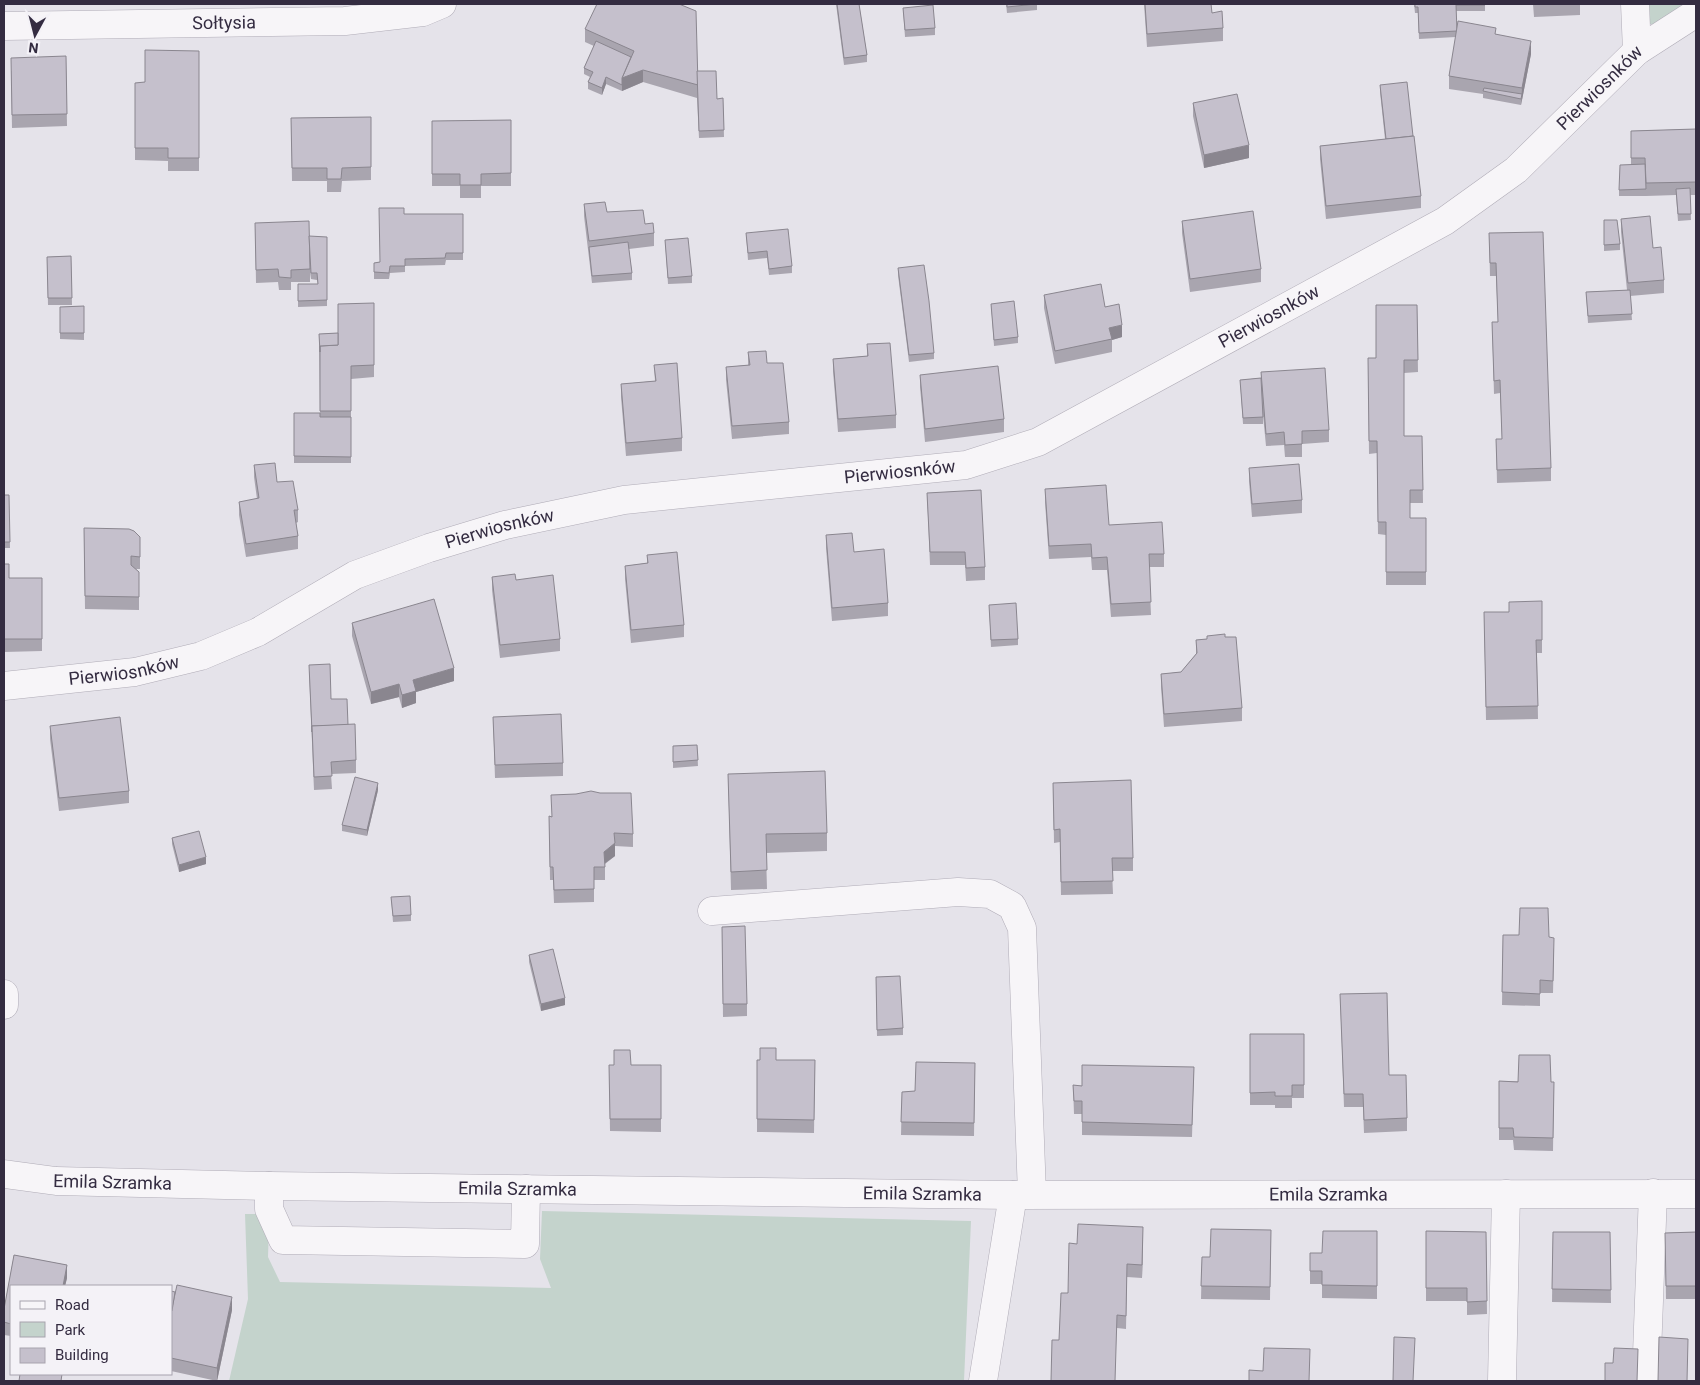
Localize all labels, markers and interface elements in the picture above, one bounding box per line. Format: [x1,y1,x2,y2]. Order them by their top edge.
north arrow [10,10,60,60]
street label: Sołtysia [192,11,256,33]
text: N [28,39,39,56]
street label: Pierwiosnków [1552,40,1647,134]
street label: Pierwiosnków [1215,280,1323,352]
street label: Pierwiosnków [843,455,957,487]
street label: Pierwiosnków [442,504,556,553]
street label: Pierwiosnków [68,651,182,689]
street label: Emila Szramka [53,1170,172,1194]
street label: Emila Szramka [458,1177,577,1200]
street label: Emila Szramka [863,1182,982,1205]
street label: Emila Szramka [1269,1183,1388,1205]
legend [10,1285,172,1375]
text: Road [55,1296,89,1314]
text: Park [55,1321,86,1339]
text: Building [55,1346,109,1364]

